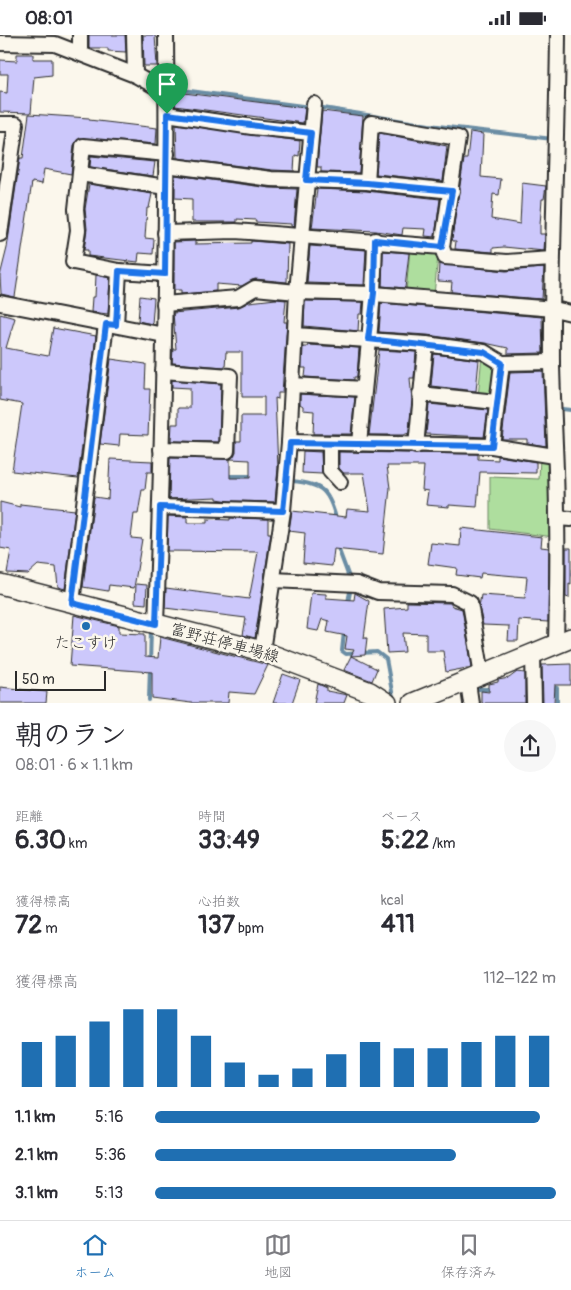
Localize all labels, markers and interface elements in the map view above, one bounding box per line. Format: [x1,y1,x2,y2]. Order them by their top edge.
text: 08:01 [25,6,73,30]
pin [146,63,188,114]
icon: arrive [153,70,181,98]
street label: 富野荘停車場線 [168,619,282,667]
marker: たこすけ [80,620,92,632]
place label: たこすけ [54,633,118,653]
scale bar [15,667,106,691]
text: 50 m [22,671,55,688]
text: 朝のラン [15,718,127,753]
button: share [504,720,556,772]
text: 08:01 · 6 × 1.1 km [15,755,133,775]
text: 距離 [15,808,43,825]
text: 時間 [198,808,226,825]
text: ペース [381,808,422,825]
text: 6.30 [15,825,66,856]
text: 33:49 [198,825,260,856]
text: 5:22 [381,825,429,856]
text: km [66,835,87,852]
text: /km [429,835,456,852]
text: kcal [381,892,404,909]
text: 獲得標高 [15,893,71,910]
text: 心拍数 [198,893,240,910]
text: 411 [381,909,415,940]
text: 72 [15,910,42,941]
text: 137 [198,910,235,941]
text: m [42,920,58,937]
text: bpm [235,920,264,937]
text: 112–122 m [483,968,556,988]
text: 獲得標高 [15,972,79,992]
text: 1.1 km [15,1107,55,1127]
text: 5:16 [95,1107,124,1127]
text: 2.1 km [15,1145,58,1165]
text: 5:36 [95,1145,126,1165]
text: 3.1 km [15,1183,58,1203]
text: 5:13 [95,1183,123,1203]
tab: ホーム [74,1231,116,1281]
tab: 地図 [264,1231,292,1281]
tab: 保存済み [441,1231,497,1281]

